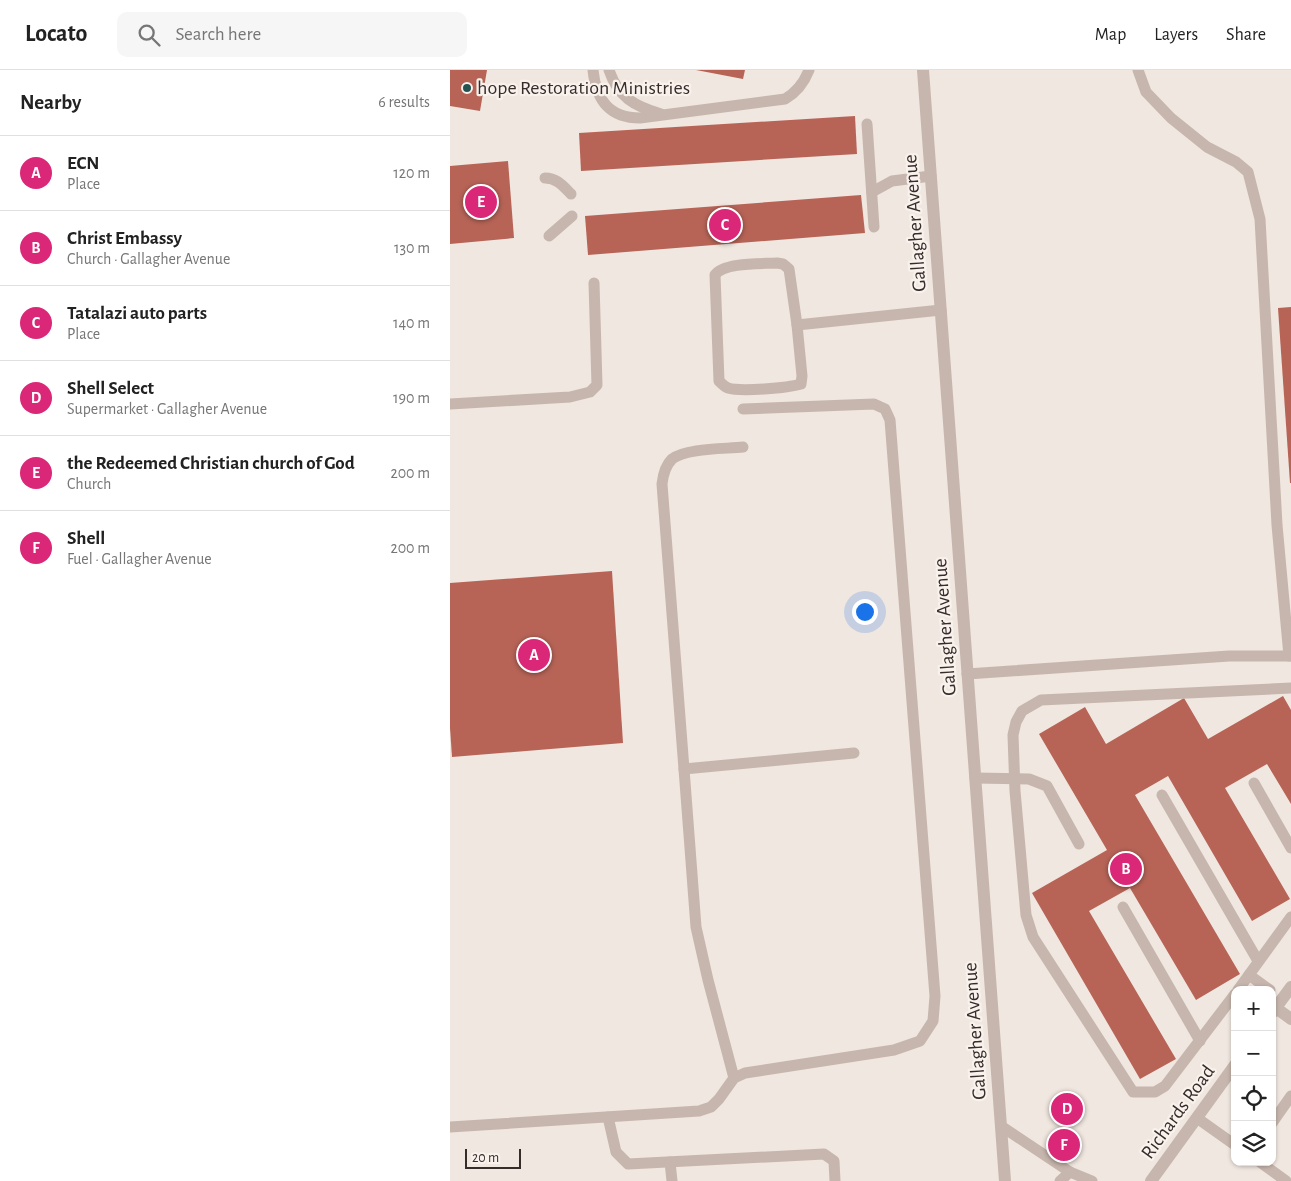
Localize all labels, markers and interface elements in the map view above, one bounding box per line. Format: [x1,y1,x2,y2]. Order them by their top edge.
search box [117,12,467,57]
icon: search [135,21,163,49]
text: Locato [25,22,87,46]
text: Search here [175,25,261,44]
text: Map [1095,26,1126,44]
text: Layers [1154,26,1198,44]
text: Share [1226,26,1266,44]
place label: hope Restoration Ministries [477,78,690,98]
marker: hope Restoration Ministries [461,82,473,94]
text: Nearby [20,92,81,113]
text: 6 results [378,94,430,110]
text: ECN [67,154,99,173]
street label: Gallagher Avenue [900,154,930,292]
text: A [31,165,41,181]
text: 120 m [393,165,430,181]
text: Place [67,176,100,192]
pin: E [465,183,497,221]
pin: C [709,206,741,244]
text: Christ Embassy [67,229,182,248]
text: B [31,240,41,256]
text: 130 m [394,240,430,256]
text: Church · Gallagher Avenue [67,251,230,267]
text: Tatalazi auto parts [67,304,207,323]
text: C [32,315,40,331]
text: 140 m [393,315,430,331]
text: Place [67,326,100,342]
text: Shell Select [67,379,154,398]
text: D [31,390,41,406]
text: 190 m [393,390,430,406]
text: Supermarket · Gallagher Avenue [67,401,267,417]
text: the Redeemed Christian church of God [67,454,355,473]
text: E [32,465,40,481]
text: 200 m [390,465,430,481]
text: Church [67,476,111,492]
text: Shell [67,529,105,548]
text: F [32,540,40,556]
text: 200 m [390,540,430,556]
text: Fuel · Gallagher Avenue [67,551,212,567]
street label: Gallagher Avenue [930,558,960,696]
your location [852,599,878,625]
pin: A [518,636,550,674]
pin: B [1110,850,1142,888]
street label: Gallagher Avenue [960,962,990,1100]
map controls [1231,986,1276,1166]
button: + [1231,986,1276,1031]
button: − [1231,1031,1276,1076]
street label: Richards Road [1137,1061,1219,1163]
button: locate [1231,1076,1276,1121]
pin: D [1051,1090,1083,1128]
button: layers [1231,1121,1276,1166]
pin: F [1048,1126,1080,1164]
scale bar [465,1146,521,1169]
text: 20 m [472,1151,499,1165]

